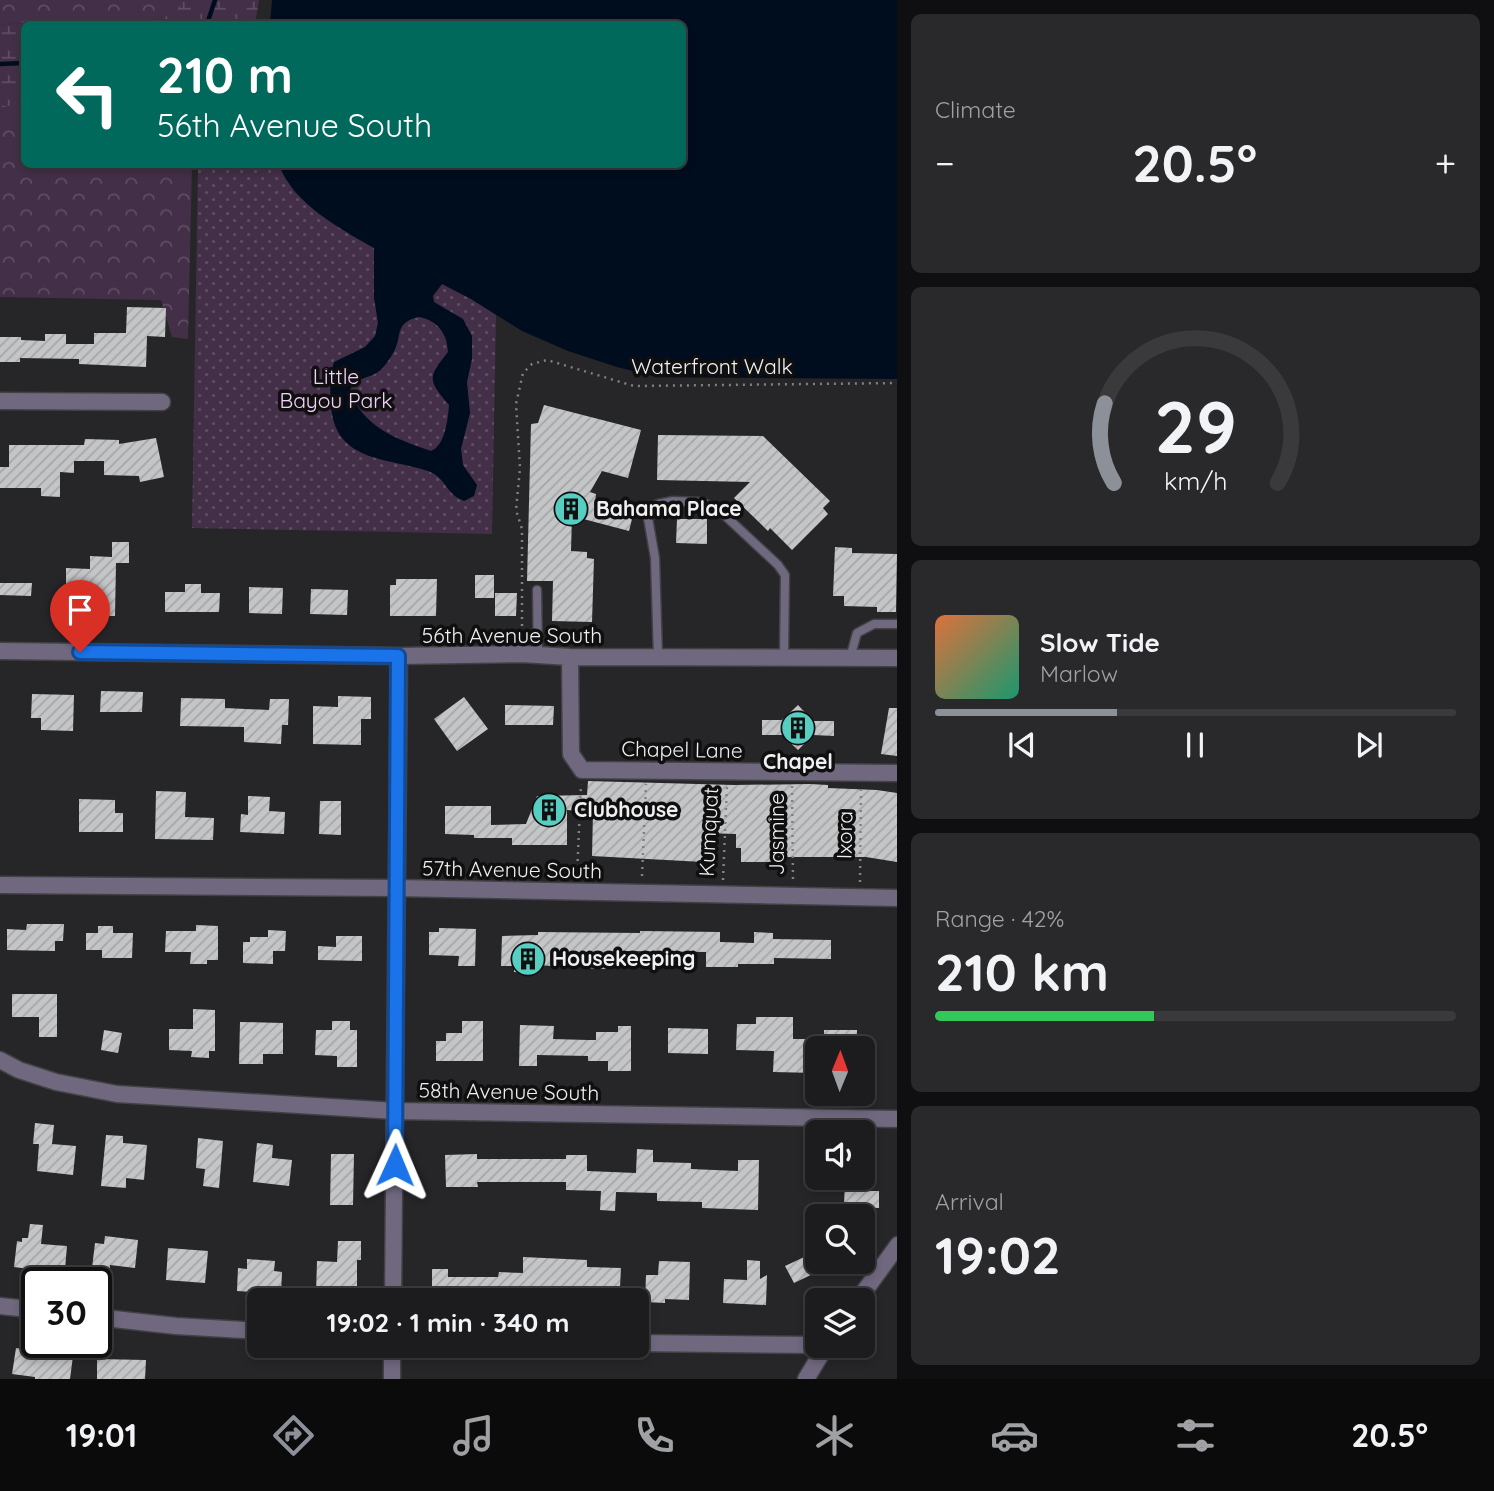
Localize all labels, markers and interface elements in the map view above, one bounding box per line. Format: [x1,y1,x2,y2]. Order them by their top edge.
text: 210 m [157,44,293,105]
icon: left [42,49,133,140]
text: Climate [935,95,1016,124]
text: 56th Avenue South [157,105,432,145]
text: 20.5° [1132,130,1257,195]
text: − [935,139,955,187]
text: + [1435,139,1456,187]
street label: Waterfront Walk [631,353,793,379]
park label: Little Bayou Park [279,363,393,413]
text: 29 [1154,380,1237,471]
text: km/h [1164,464,1227,495]
building icon: Bahama Place [552,490,590,528]
place label: Bahama Place [596,495,742,521]
pin [50,580,110,652]
icon: arrive [61,591,99,629]
street label: 56th Avenue South [422,622,602,648]
text: Slow Tide [1040,626,1160,659]
text: Marlow [1040,659,1118,688]
building icon: Chapel [779,709,817,747]
icon: previous [1003,726,1041,764]
icon: pause [1176,726,1214,764]
icon: next [1350,726,1388,764]
street label: Chapel Lane [621,735,743,763]
place label: Chapel [763,748,833,774]
street label: Kumquat [693,787,723,877]
building icon: Clubhouse [530,791,568,829]
street label: Jasmine [763,793,789,875]
place label: Clubhouse [574,796,679,822]
street label: Ixora [831,811,857,859]
street label: 57th Avenue South [422,854,602,884]
text: Range · 42% [935,904,1064,933]
text: 210 km [935,939,1109,1004]
building icon: Housekeeping [509,940,547,978]
place label: Housekeeping [552,945,695,971]
north arrow [805,1036,875,1106]
map controls [805,1036,875,1358]
street label: 58th Avenue South [418,1076,600,1106]
button: sound [805,1120,875,1190]
position arrow [358,1128,432,1202]
text: Arrival [935,1187,1004,1216]
button: search [805,1204,875,1274]
text: 19:02 [935,1222,1060,1287]
speed limit sign: 30 [21,1267,112,1358]
button: layers [805,1288,875,1358]
text: 19:02 · 1 min · 340 m [327,1306,569,1339]
icon: directions [269,1411,318,1460]
icon: music [449,1411,498,1460]
icon: phone [630,1411,679,1460]
icon: climate [810,1411,859,1460]
icon: car [990,1411,1039,1460]
icon: filters [1171,1411,1220,1460]
text: 19:01 [66,1415,137,1455]
text: 20.5° [1351,1415,1428,1455]

